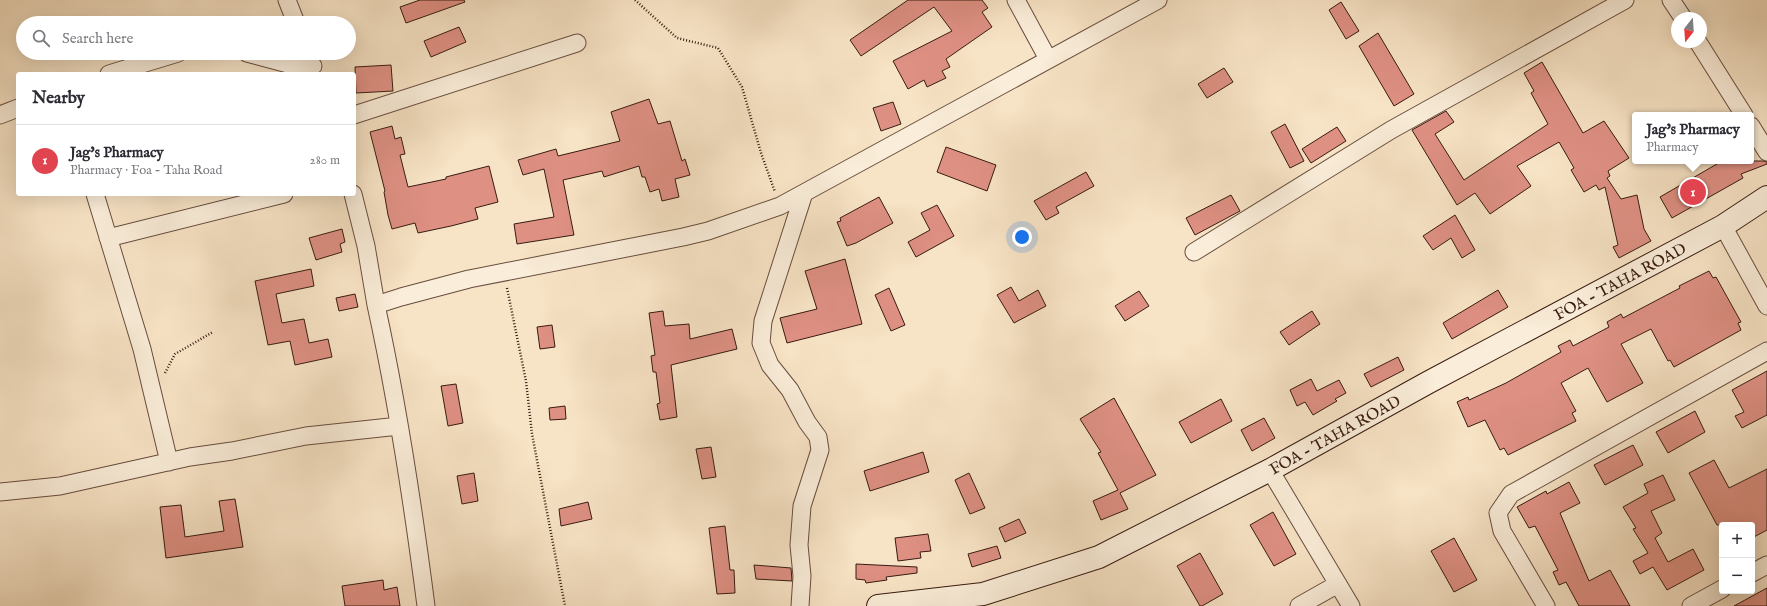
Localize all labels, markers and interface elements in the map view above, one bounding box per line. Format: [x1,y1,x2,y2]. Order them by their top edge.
north arrow [1671,12,1707,48]
search box [16,16,356,60]
icon: search [30,27,52,49]
text: Search here [62,29,133,48]
text: Nearby [32,88,85,109]
popup [1632,112,1754,164]
text: Jag's Pharmacy [1646,120,1740,139]
text: Pharmacy [1646,139,1699,156]
text: Jag's Pharmacy [70,143,164,162]
text: 1 [43,152,47,169]
text: 280 m [310,152,340,169]
text: Pharmacy · Foa - Taha Road [70,162,222,179]
pin: 1 [1680,177,1706,207]
your location [1012,227,1032,247]
street label: FOA - TAHA ROAD [1551,239,1690,326]
street label: FOA - TAHA ROAD [1266,392,1405,480]
map controls [1719,522,1755,594]
button: + [1719,522,1755,558]
button: − [1719,558,1755,594]

